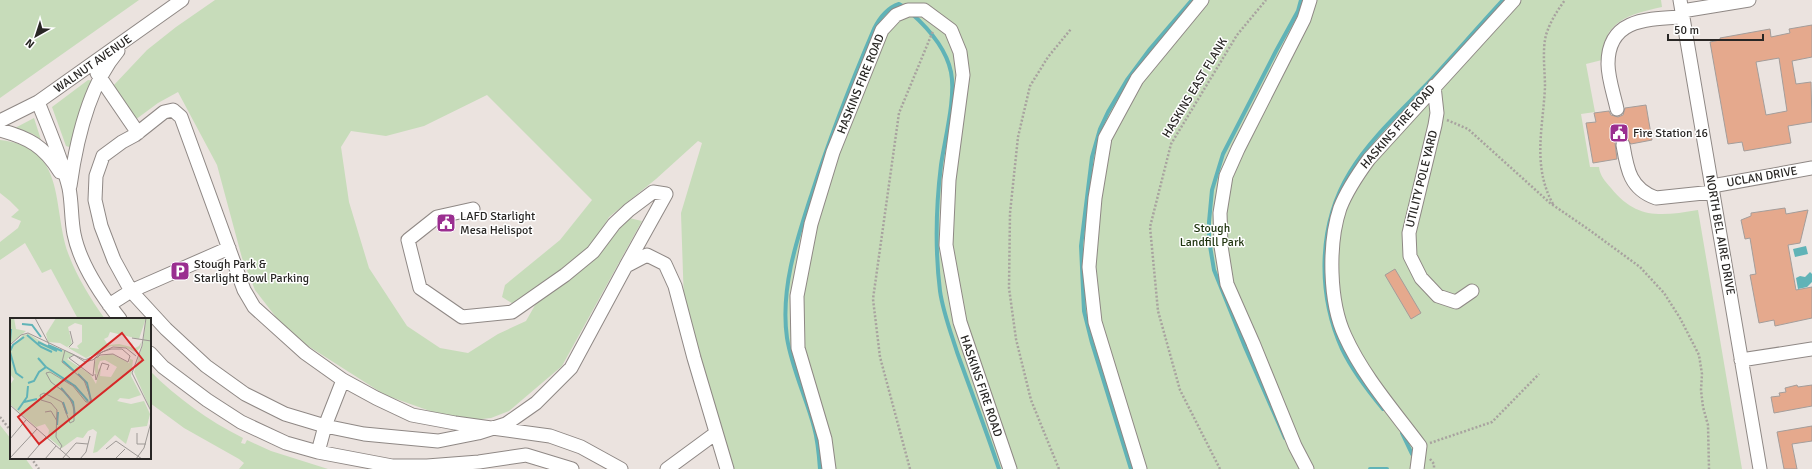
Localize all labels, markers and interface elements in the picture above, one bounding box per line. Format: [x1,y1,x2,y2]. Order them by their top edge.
north arrow [16,16,56,56]
scale bar [1668,16,1763,42]
text: 50 m [1674,23,1699,38]
street label: WALNUT AVENUE [51,32,135,96]
street label: HASKINS FIRE ROAD [834,32,888,136]
street label: HASKINS EAST FLANK [1159,35,1231,141]
text: N [23,36,37,51]
street label: HASKINS FIRE ROAD [1357,82,1439,172]
public building icon: Fire Station 16 [1608,122,1630,144]
place label: Fire Station 16 [1633,126,1708,141]
street label: UTILITY POLE YARD [1403,129,1441,229]
street label: UCLAN DRIVE [1725,163,1799,191]
street label: NORTH BEL AIRE DRIVE [1702,173,1738,297]
place label: LAFD Starlight Mesa Helispot [460,209,535,238]
public building icon: LAFD Starlight Mesa Helispot [435,212,457,234]
park label: Stough Landfill Park [1180,221,1244,250]
place label: Stough Park & Starlight Bowl Parking [194,257,309,286]
parking icon: Stough Park & Starlight Bowl Parking [169,260,191,282]
inset map [10,318,151,459]
street label: HASKINS FIRE ROAD [957,333,1006,439]

